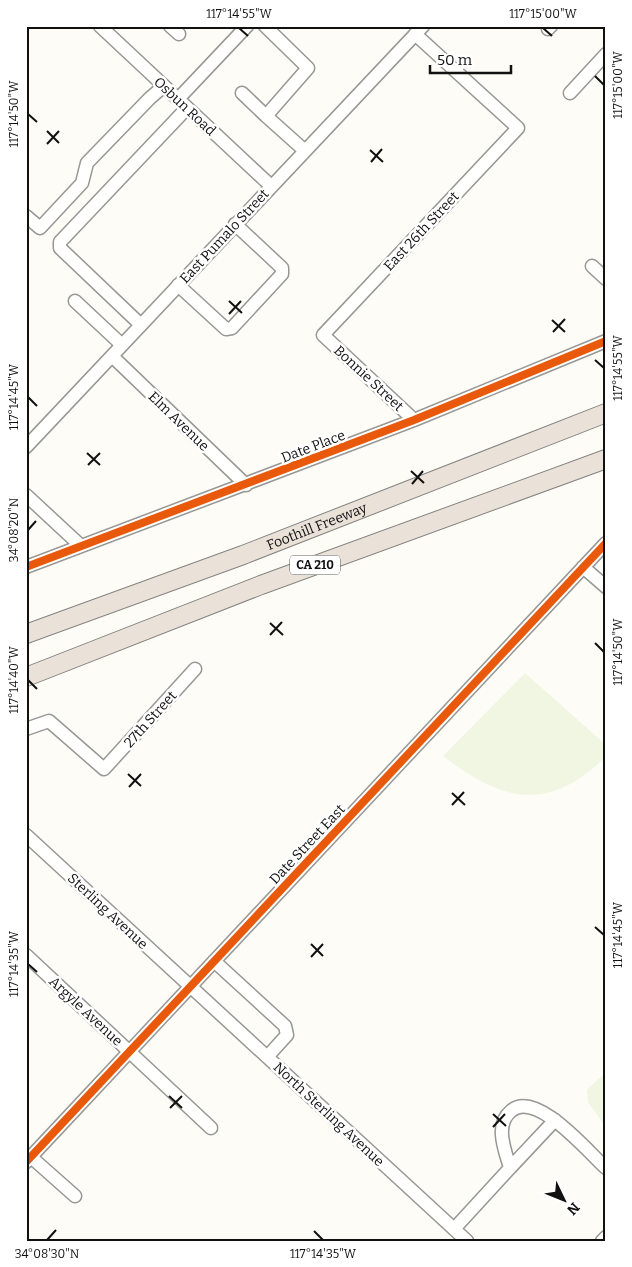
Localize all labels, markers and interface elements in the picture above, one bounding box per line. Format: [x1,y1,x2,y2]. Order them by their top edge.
text: 117°14'55"W [206,7,273,21]
text: 117°15'00"W [509,7,578,21]
scale bar [430,42,511,74]
text: 117°15'00"W [611,50,625,119]
text: 50 m [437,51,473,69]
street label: Osbun Road [150,73,219,139]
text: 117°14'50"W [7,80,21,148]
street label: East Pumalo Street [176,186,272,287]
street label: East 26th Street [380,188,463,275]
text: 117°14'55"W [611,334,625,401]
street label: Bonnie Street [330,342,407,415]
text: 117°14'45"W [7,363,21,430]
street label: Elm Avenue [145,388,213,455]
street label: Date Place [279,427,348,466]
text: 34°08'20"N [7,497,21,562]
street label: Foothill Freeway [264,499,370,554]
road number: CA 210 [290,556,340,574]
text: 117°14'50"W [611,618,625,686]
text: 117°14'40"W [7,645,21,714]
street label: 27th Street [120,687,180,751]
street label: Date Street East [266,801,349,888]
street label: Sterling Avenue [64,870,151,953]
text: 117°14'45"W [611,901,625,968]
text: 117°14'35"W [7,930,21,997]
street label: Argyle Avenue [45,973,126,1050]
street label: North Sterling Avenue [270,1059,388,1170]
north arrow [540,1174,590,1224]
text: N [563,1199,583,1218]
text: 34°08'30"N [15,1247,80,1261]
text: 117°14'35"W [290,1247,357,1261]

